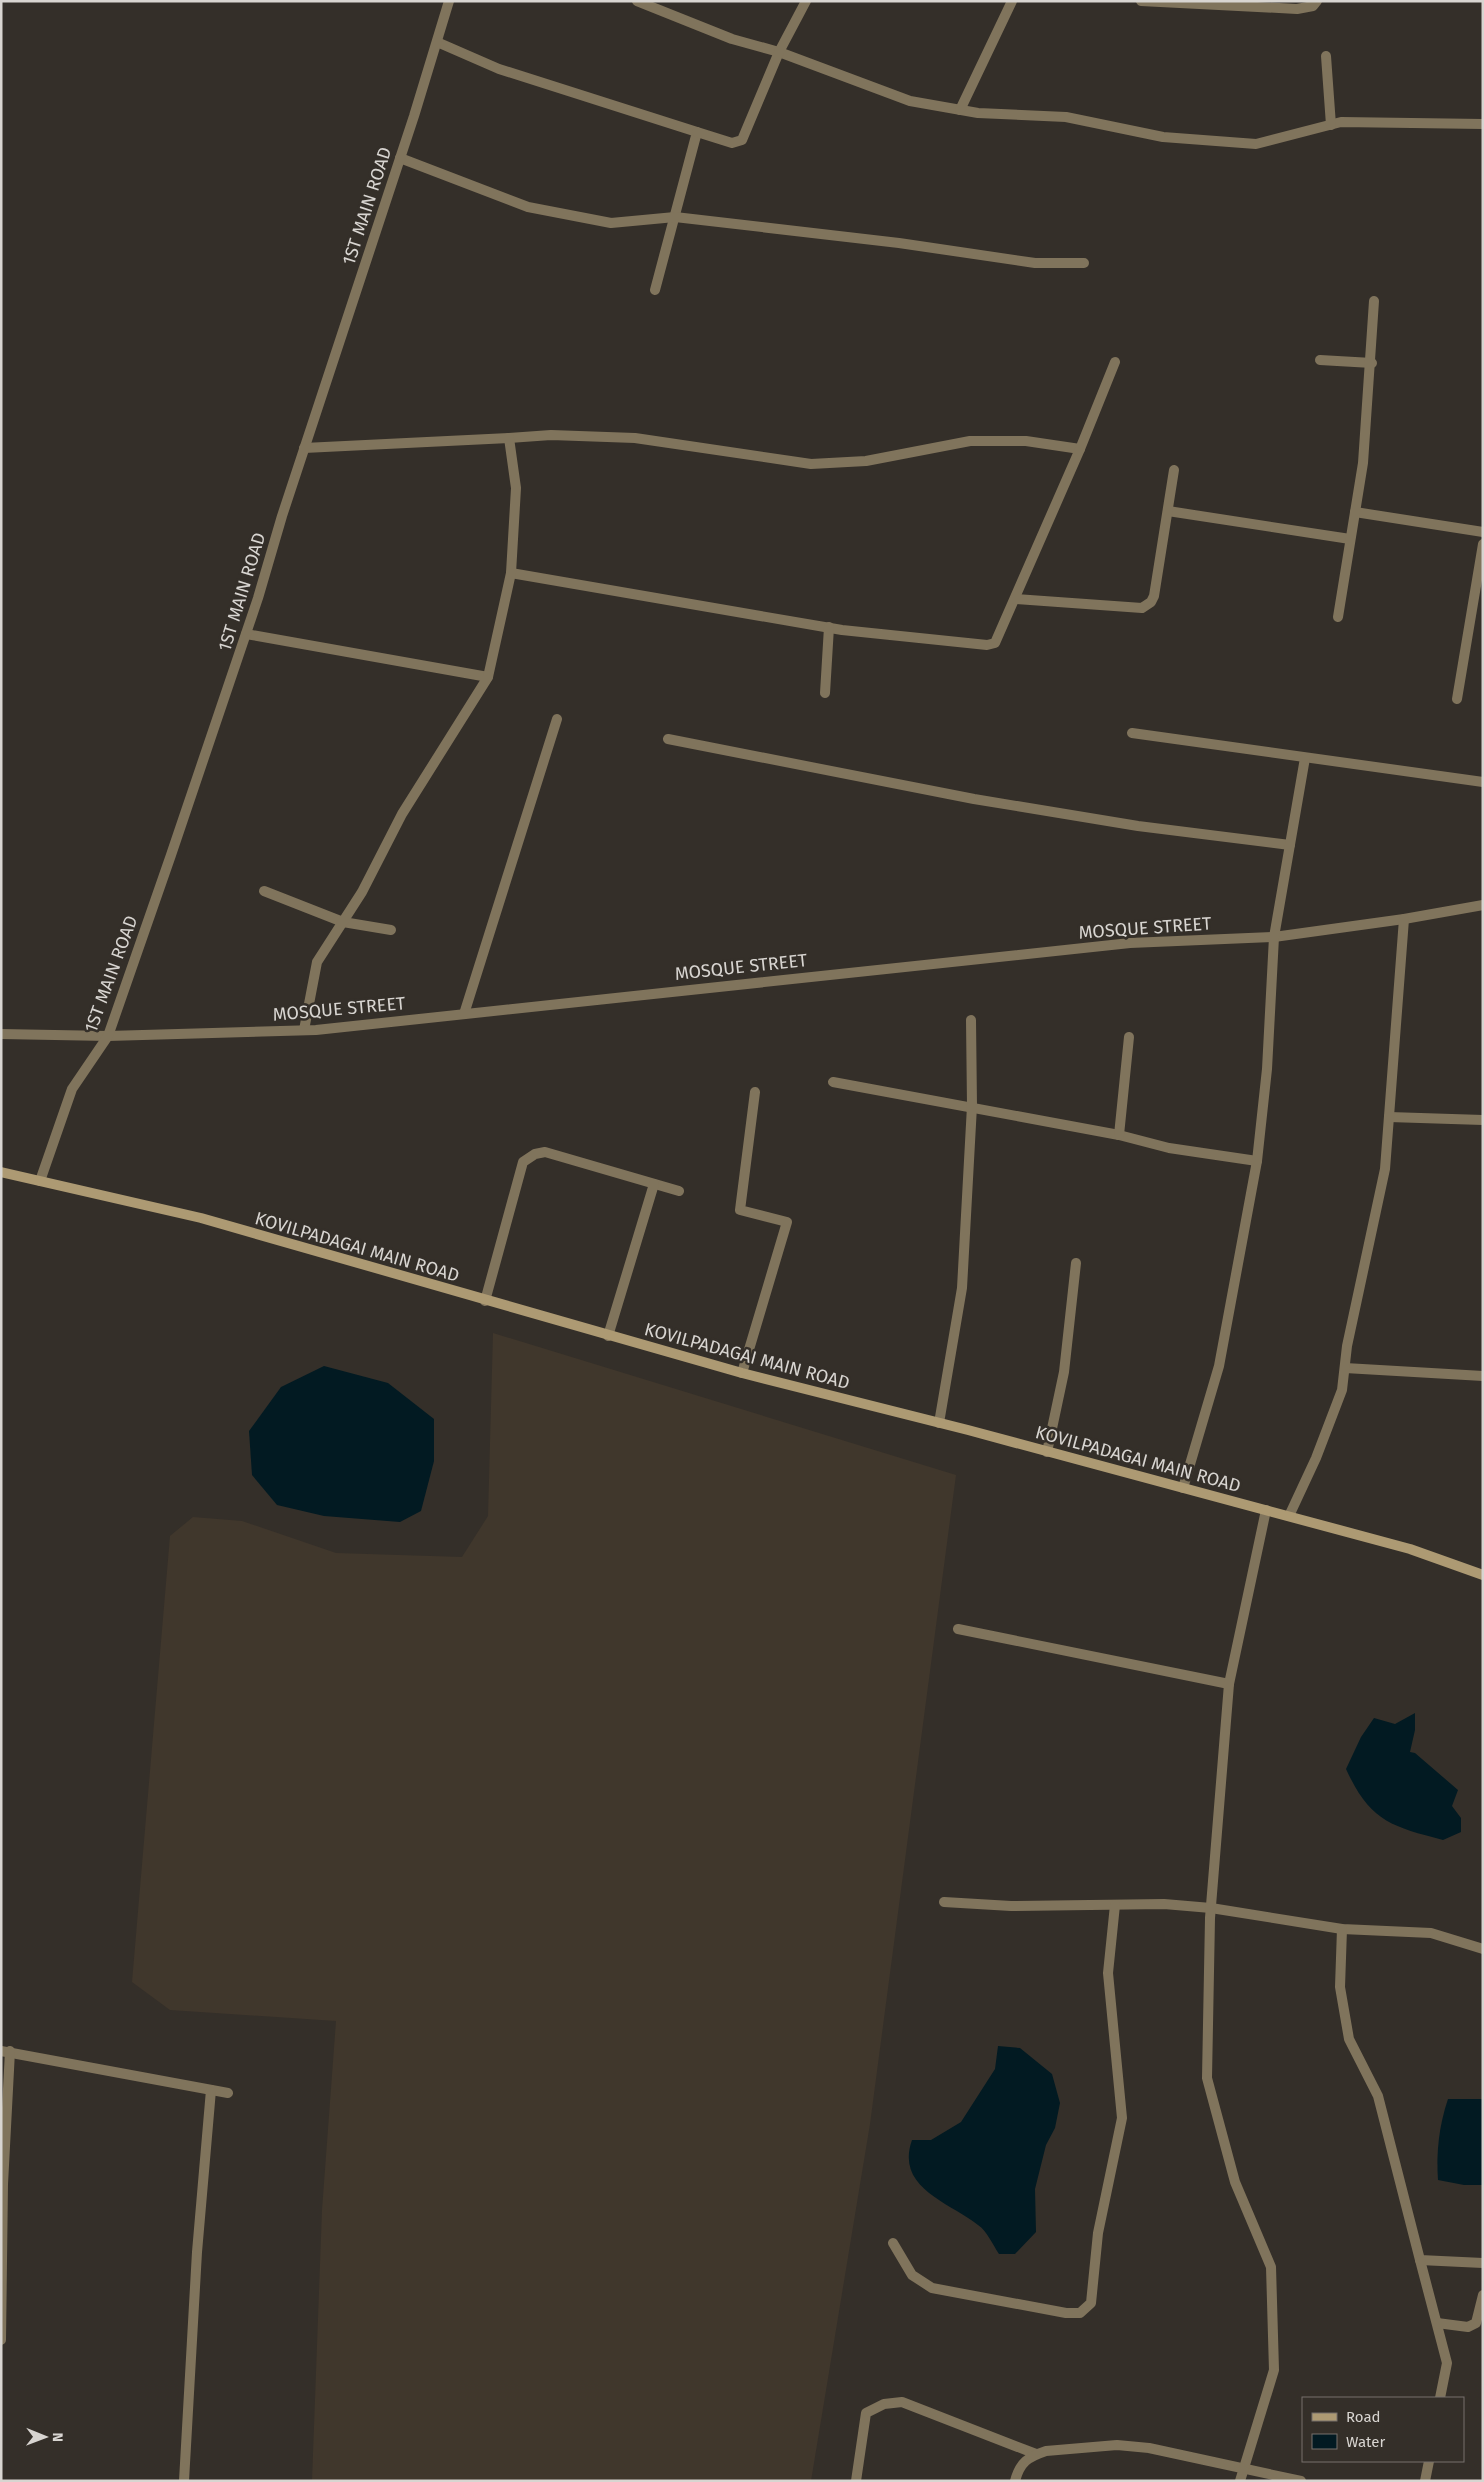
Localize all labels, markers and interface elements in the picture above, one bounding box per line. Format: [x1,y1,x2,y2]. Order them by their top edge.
street label: 1ST MAIN ROAD [338,144,396,268]
street label: 1ST MAIN ROAD [214,530,270,654]
street label: 1ST MAIN ROAD [80,912,142,1036]
street label: MOSQUE STREET [1078,912,1213,944]
street label: MOSQUE STREET [674,949,809,985]
street label: MOSQUE STREET [272,992,407,1026]
street label: KOVILPADAGAI MAIN ROAD [252,1207,462,1287]
street label: KOVILPADAGAI MAIN ROAD [642,1318,852,1394]
street label: KOVILPADAGAI MAIN ROAD [1033,1421,1243,1497]
legend [1302,2397,1464,2462]
text: Road [1346,2408,1381,2426]
north arrow [20,2412,70,2462]
text: N [49,2432,66,2442]
text: Water [1346,2433,1385,2451]

